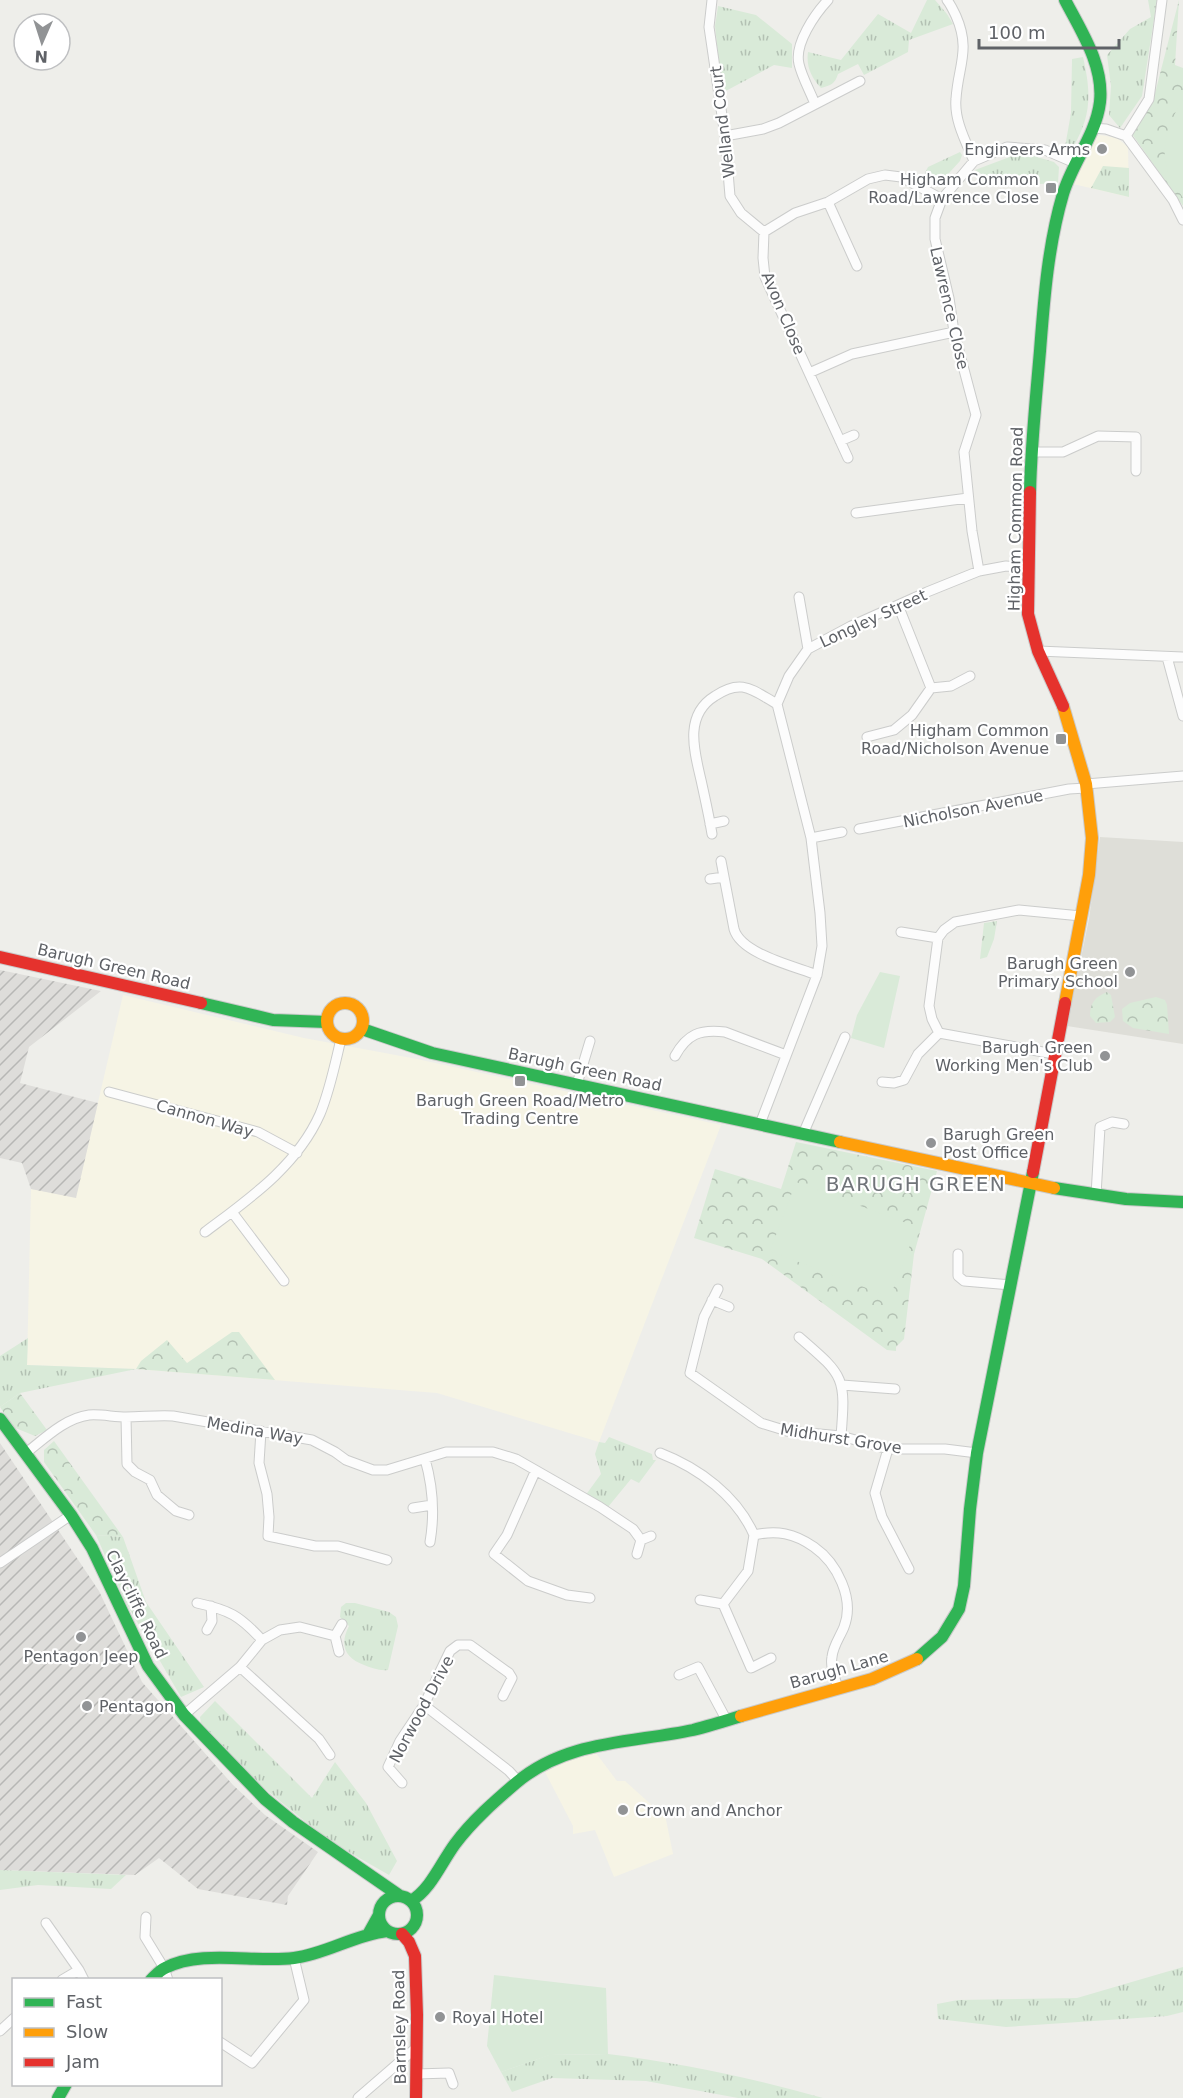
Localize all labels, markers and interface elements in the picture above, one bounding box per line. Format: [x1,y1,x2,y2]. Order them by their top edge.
north arrow [12,12,72,72]
scale bar [979,12,1118,50]
text: 100 m [988,22,1046,43]
text: N [34,47,48,66]
street label: Welland Court [706,65,739,179]
place label: Engineers Arms [964,140,1090,159]
marker: Engineers Arms [1095,142,1109,156]
place label: Higham Common Road/Lawrence Close [868,170,1039,207]
marker: Higham Common Road/Lawrence Close [1044,181,1058,195]
street label: Lawrence Close [926,245,973,371]
street label: Avon Close [758,269,809,357]
street label: Higham Common Road [1004,427,1027,611]
street label: Longley Street [817,585,930,652]
place label: Higham Common Road/Nicholson Avenue [861,721,1049,758]
marker: Higham Common Road/Nicholson Avenue [1054,732,1068,746]
street label: Nicholson Avenue [901,786,1045,831]
street label: Barugh Green Road [35,940,192,993]
place label: Barugh Green Primary School [998,954,1118,991]
marker: Barugh Green Primary School [1123,965,1137,979]
place label: Barugh Green Working Men's Club [935,1038,1093,1075]
street label: Barugh Green Road [506,1044,663,1095]
marker: Barugh Green Working Men's Club [1098,1049,1112,1063]
marker: Barugh Green Road/Metro Trading Centre [513,1074,527,1088]
place label: Barugh Green Road/Metro Trading Centre [416,1091,624,1128]
street label: Cannon Way [154,1096,256,1141]
place label: Barugh Green Post Office [943,1125,1054,1162]
marker: Barugh Green Post Office [924,1136,938,1150]
district label: BARUGH GREEN [826,1172,1006,1196]
street label: Medina Way [205,1413,305,1448]
street label: Midhurst Grove [779,1420,903,1457]
street label: Claycliffe Road [102,1547,171,1662]
marker: Pentagon Jeep [74,1630,88,1644]
street label: Barugh Lane [788,1646,891,1693]
place label: Pentagon Jeep [24,1647,138,1666]
street label: Norwood Drive [385,1652,458,1766]
place label: Pentagon [99,1697,174,1716]
marker: Pentagon [80,1699,94,1713]
place label: Crown and Anchor [635,1801,783,1820]
marker: Crown and Anchor [616,1803,630,1817]
street label: Barnsley Road [389,1970,410,2084]
legend [12,1978,222,2086]
text: Fast [66,1991,102,2012]
place label: Royal Hotel [452,2008,543,2027]
marker: Royal Hotel [433,2010,447,2024]
text: Slow [66,2021,108,2042]
text: Jam [65,2051,100,2072]

